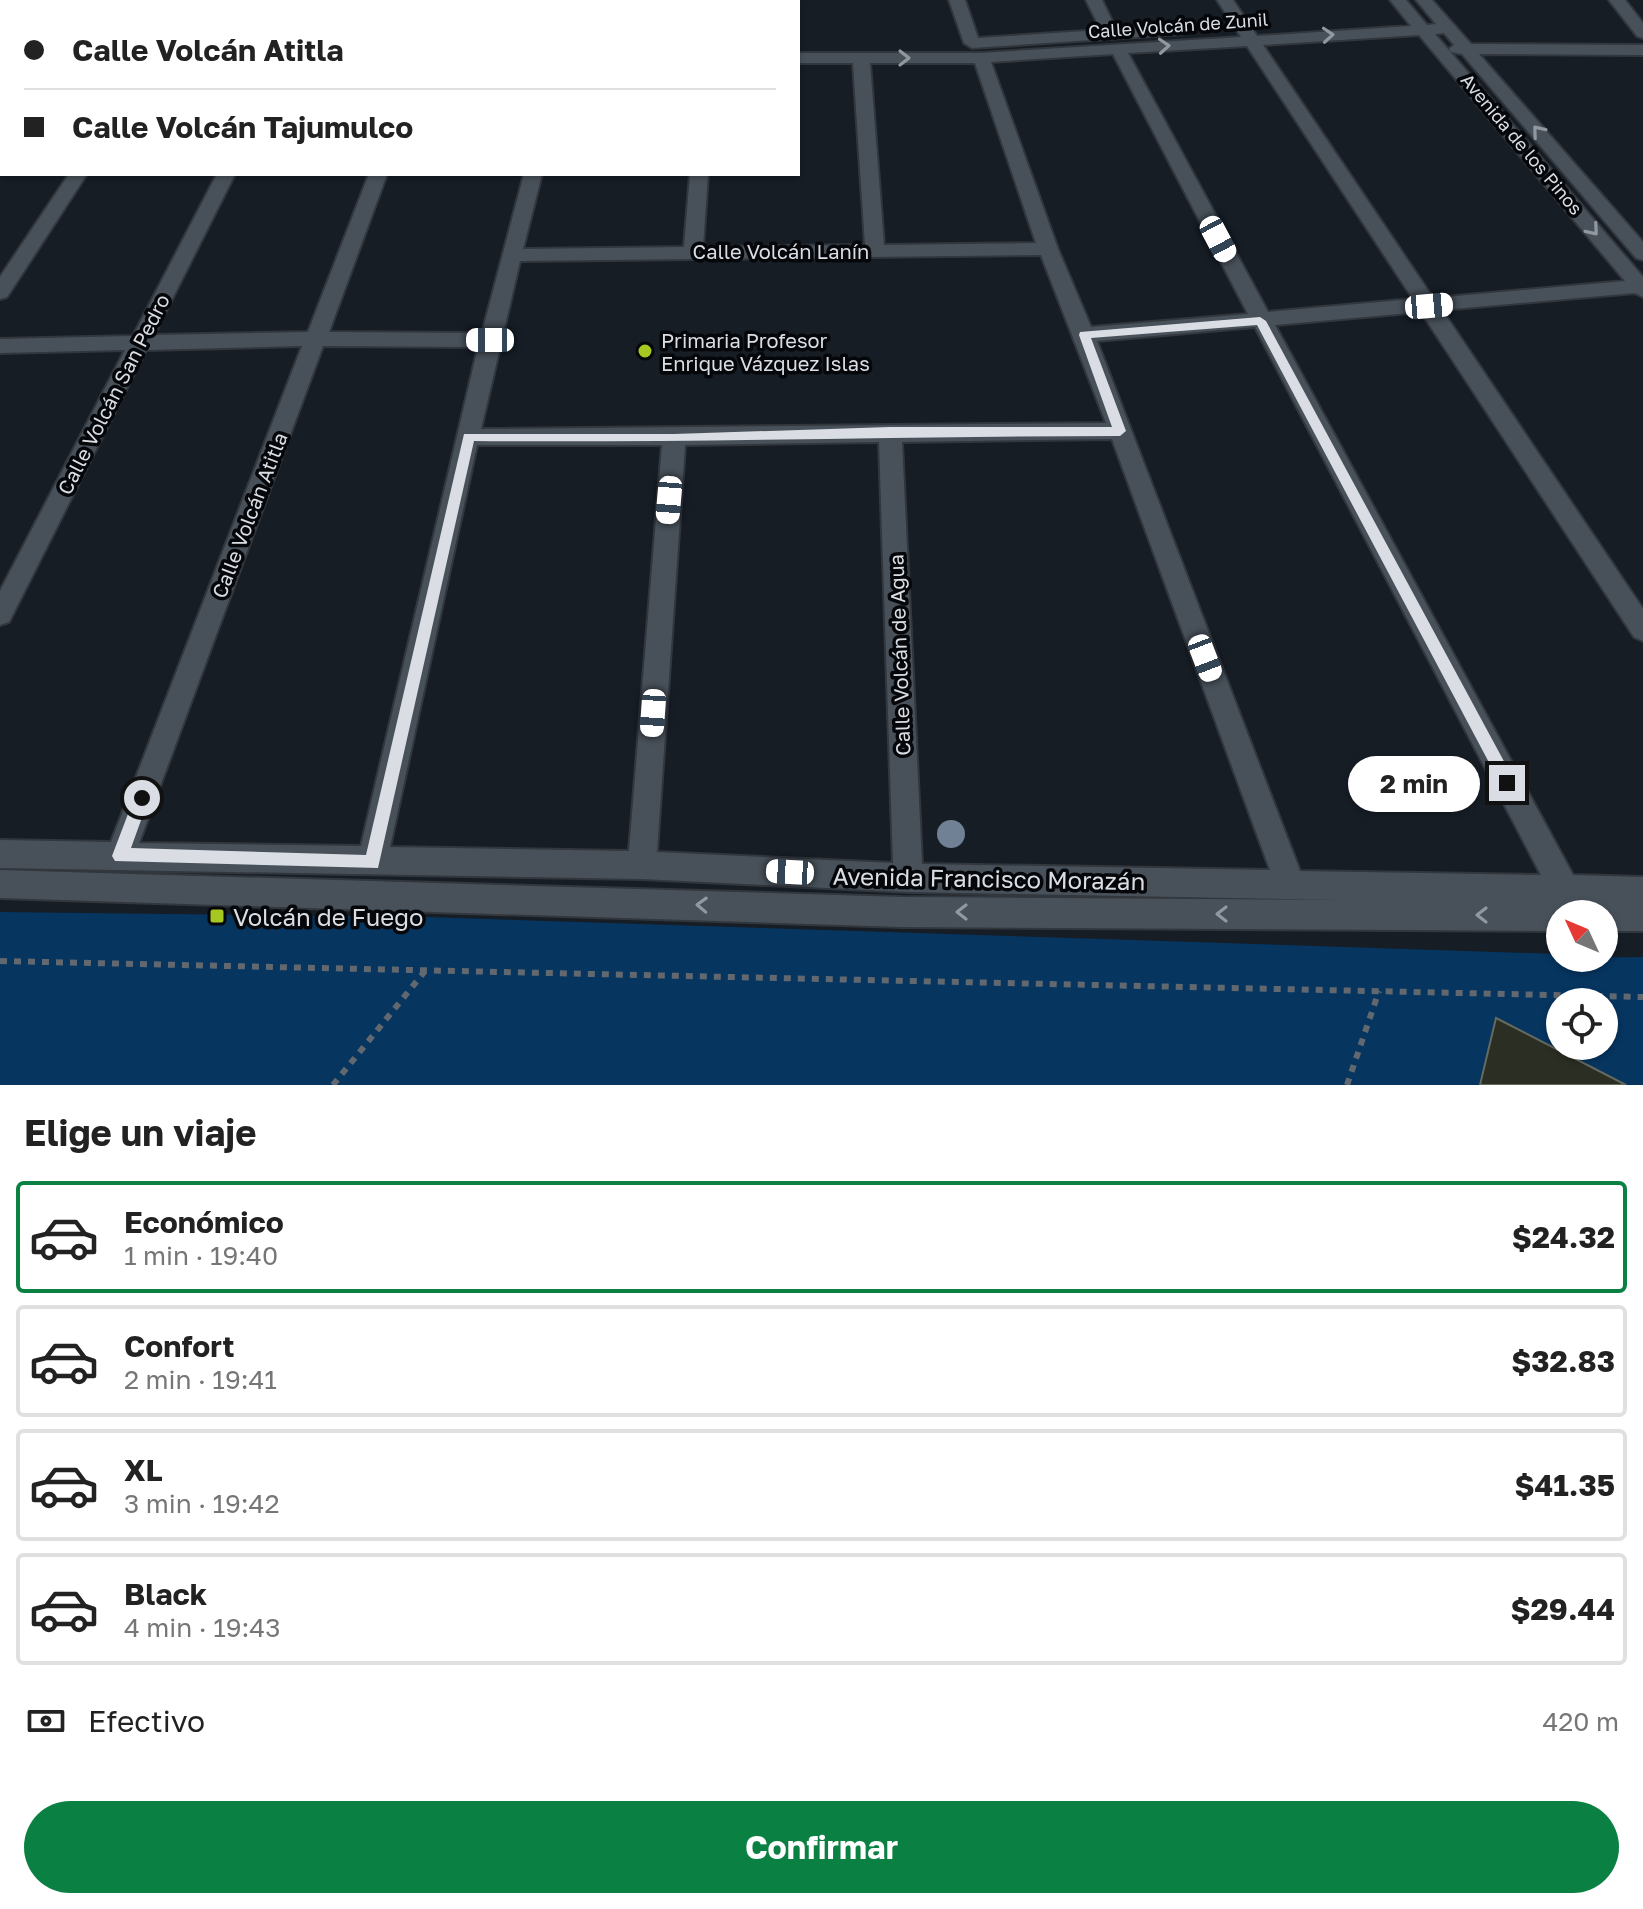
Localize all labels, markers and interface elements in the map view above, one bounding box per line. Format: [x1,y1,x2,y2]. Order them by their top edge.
street label: Calle Volcán de Zunil [1087,8,1269,42]
one-way arrow [1322,27,1335,44]
text: Calle Volcán Atitla [72,32,344,68]
one-way arrow [1158,38,1171,55]
one-way arrow [898,49,911,67]
street label: Avenida de los Pinos [1457,69,1587,219]
text: Calle Volcán Tajumulco [72,109,413,145]
one-way arrow [1533,126,1548,140]
car [1196,212,1240,266]
one-way arrow [1583,221,1598,235]
street label: Calle Volcán Lanín [693,239,869,263]
street label: Calle Volcán San Pedro [52,290,174,498]
car [1404,292,1454,320]
car [466,328,514,352]
place label: Primaria Profesor Enrique Vázquez Islas [661,328,870,375]
marker: Primaria Profesor Enrique Vázquez Islas [636,342,654,360]
street label: Calle Volcán Atitla [206,429,292,601]
car [655,475,683,525]
street label: Calle Volcán de Agua [883,554,915,756]
car [1185,631,1225,685]
car [639,688,667,738]
callout: 2 min [1347,755,1479,811]
route end [1489,765,1525,801]
text: 2 min [1380,768,1448,799]
route start [124,780,160,816]
car [765,859,815,885]
street label: Avenida Francisco Morazán [832,861,1146,895]
one-way arrow [695,896,708,913]
north arrow [1546,900,1618,972]
map controls [1546,900,1618,1060]
place label: Volcán de Fuego [233,902,423,931]
one-way arrow [955,904,968,921]
one-way arrow [1215,905,1228,923]
marker: Volcán de Fuego [208,907,226,925]
one-way arrow [1475,907,1488,924]
button: locate [1546,988,1618,1060]
text: Elige un viaje [24,1111,256,1154]
icon: car [28,1201,100,1273]
text: Económico [124,1204,284,1240]
text: $24.32 [1512,1219,1615,1255]
text: 1 min · 19:40 [124,1240,278,1271]
icon: car [28,1325,100,1397]
text: Confort [124,1328,235,1364]
text: $32.83 [1511,1343,1615,1379]
text: 2 min · 19:41 [124,1364,277,1395]
icon: car [28,1449,100,1521]
text: XL [124,1452,163,1488]
text: $41.35 [1515,1467,1615,1503]
text: 3 min · 19:42 [124,1488,280,1519]
icon: car [28,1573,100,1645]
text: Black [124,1576,207,1612]
text: $29.44 [1510,1591,1615,1627]
text: 4 min · 19:43 [124,1612,280,1643]
icon: cash [24,1699,68,1743]
text: Efectivo [88,1703,205,1739]
text: 420 m [1542,1706,1619,1737]
button: Confirmar [24,1801,1619,1893]

